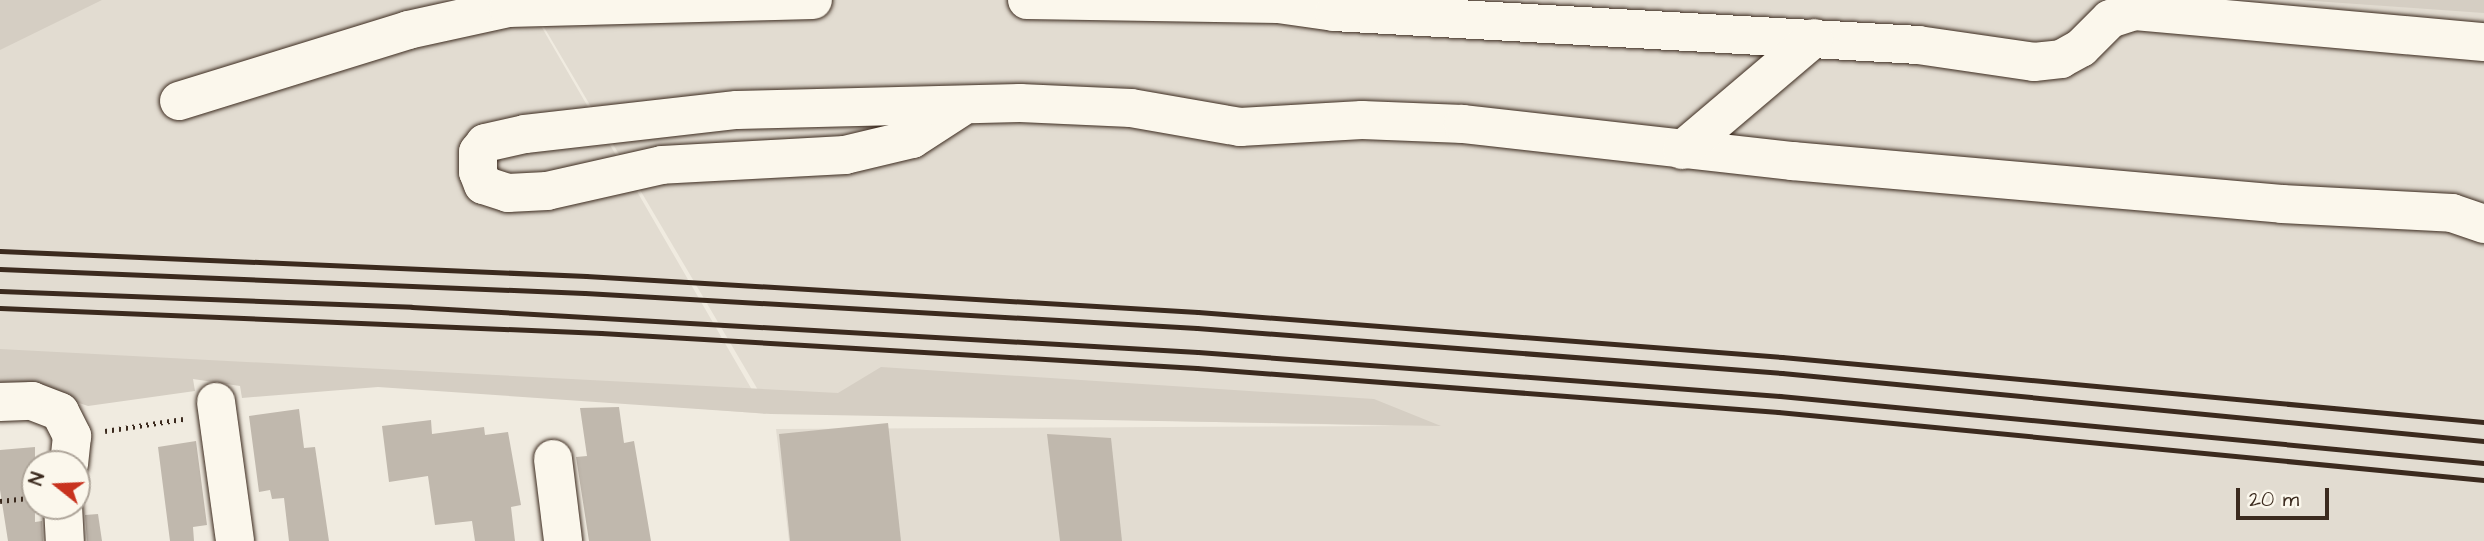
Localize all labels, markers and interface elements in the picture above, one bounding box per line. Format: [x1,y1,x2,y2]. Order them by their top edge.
north arrow [21,450,91,520]
text: N [23,469,52,489]
scale bar [2239,475,2332,518]
text: 20 m [2249,485,2299,514]

